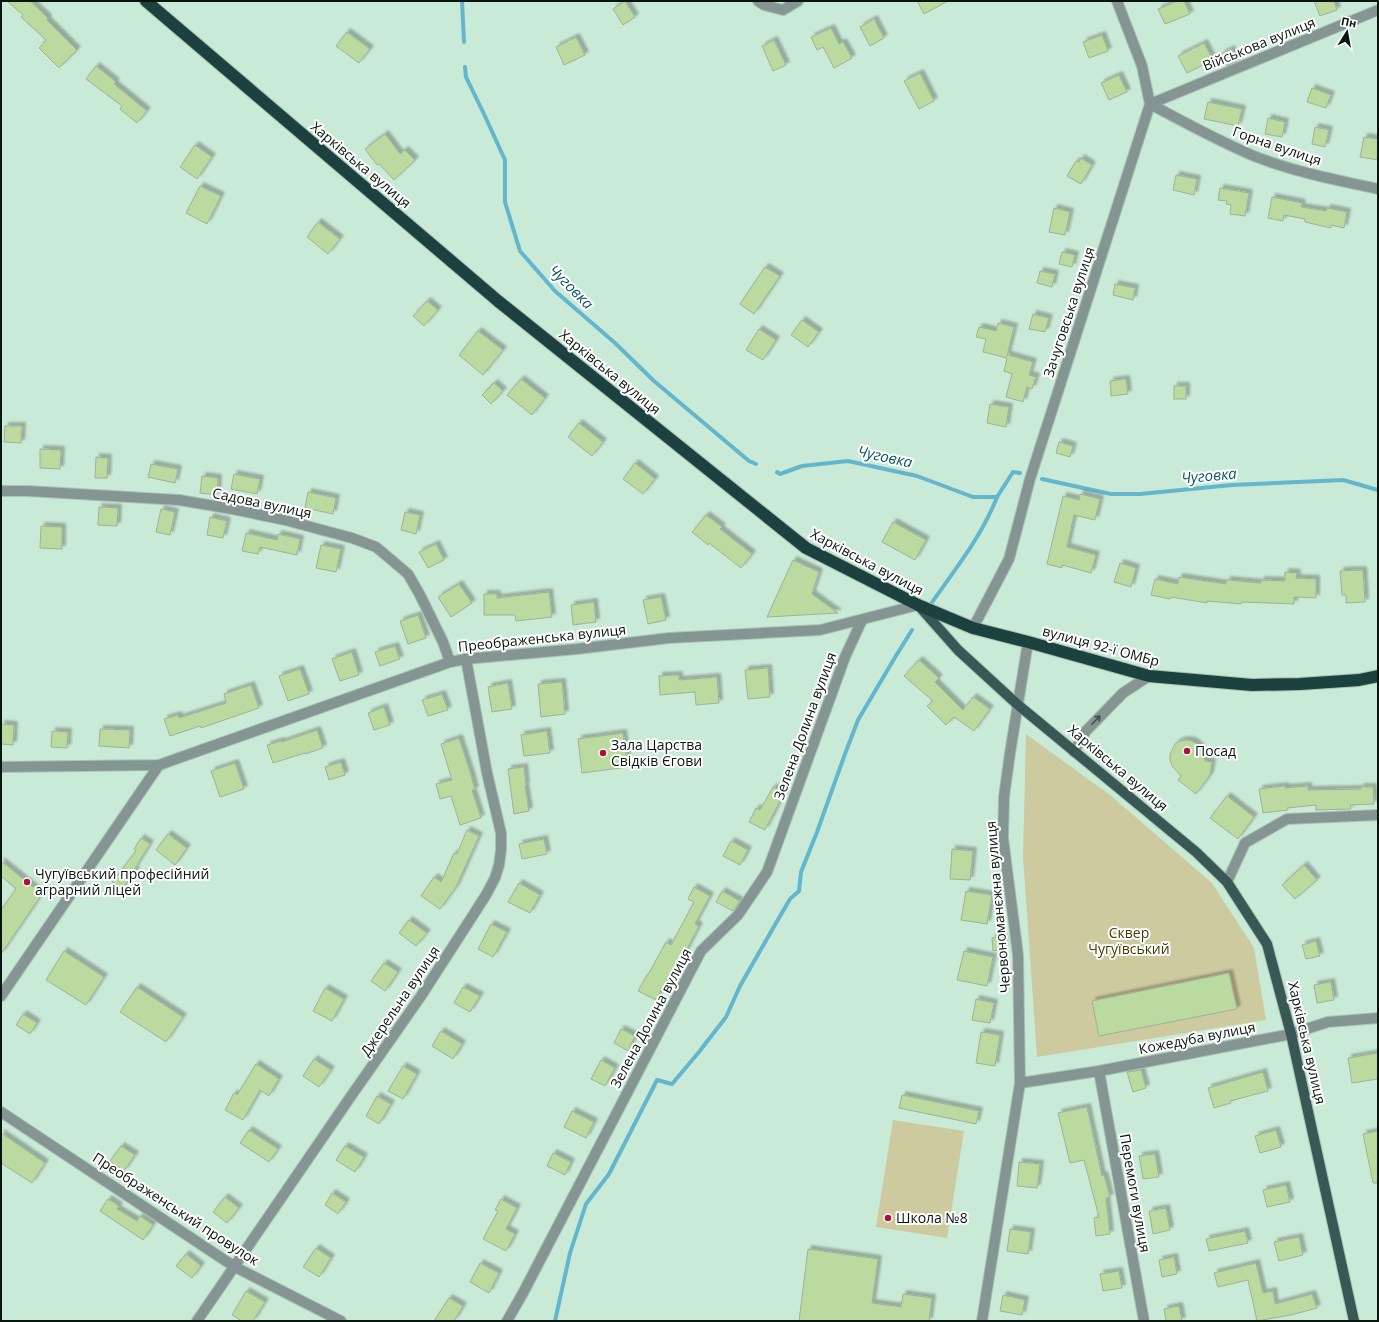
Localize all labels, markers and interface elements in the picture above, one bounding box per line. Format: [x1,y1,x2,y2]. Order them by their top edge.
street label: Військова вулиця [1200,12,1318,75]
north arrow [1327,12,1367,52]
text: Пн [1340,13,1358,31]
street label: Харківська вулиця [307,117,415,212]
street label: Горна вулиця [1230,121,1324,170]
street label: Зачуговська вулиця [1038,244,1099,379]
water label: Чуговка [545,260,599,313]
street label: Харківська вулиця [556,325,665,418]
water label: Чуговка [856,440,915,472]
water label: Чуговка [1180,463,1238,487]
street label: Садова вулиця [211,483,313,522]
street label: Харківська вулиця [807,524,927,599]
street label: Преображенська вулиця [457,619,627,656]
street label: вулиця 92-ї ОМБр [1041,621,1162,670]
street label: Зелена Долина вулиця [769,649,840,802]
one-way arrow [1091,715,1101,725]
street label: Харківська вулиця [1064,720,1172,815]
place label: Зала Царства Свідків Єгови [611,735,702,770]
place label: Посад [1195,741,1236,760]
marker: Посад [1182,746,1192,756]
marker: Зала Царства Свідків Єгови [598,748,608,758]
street label: Червономанєжна вулиця [981,820,1014,994]
place label: Чугуївський професійний аграрний ліцей [35,864,209,899]
marker: Чугуївський професійний аграрний ліцей [22,877,32,887]
park label: Сквер Чугуївський [1088,923,1170,958]
street label: Джерельна вулиця [356,942,444,1060]
street label: Зелена Долина вулиця [606,945,696,1091]
street label: Харківська вулиця [1284,980,1331,1106]
street label: Кожедуба вулиця [1137,1017,1257,1058]
street label: Перемоги вулиця [1116,1132,1155,1254]
street label: Преображенський провулок [89,1148,264,1270]
place label: Школа №8 [896,1208,968,1227]
marker: Школа №8 [883,1213,893,1223]

